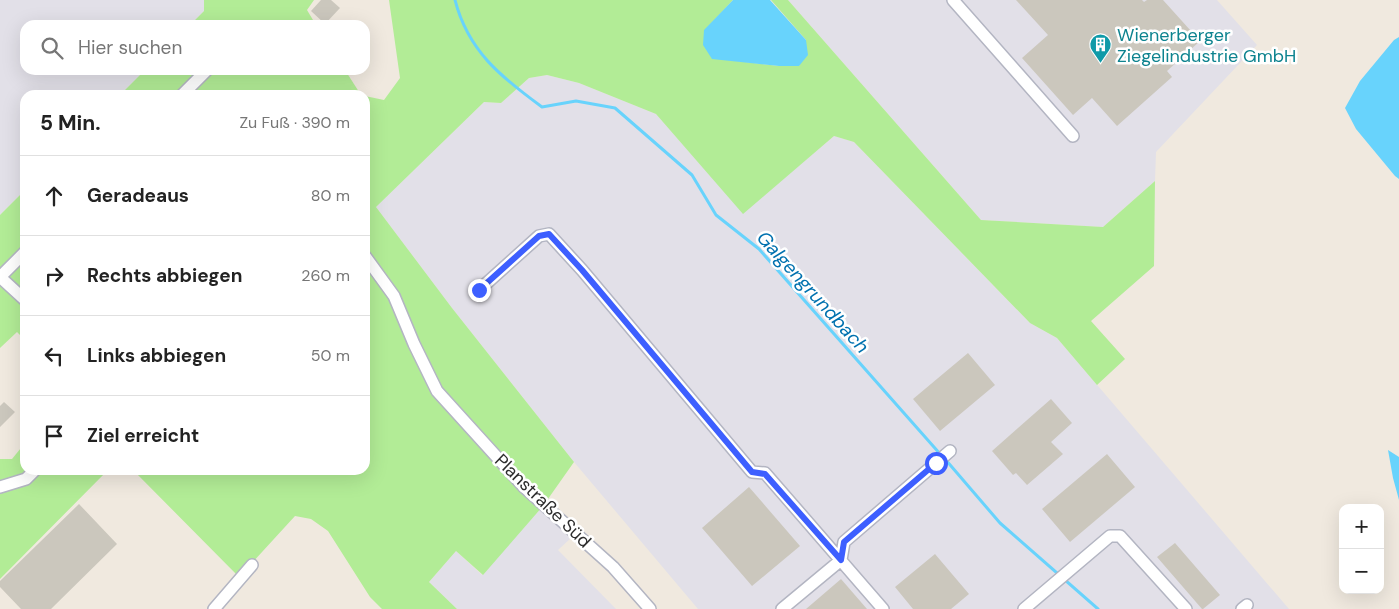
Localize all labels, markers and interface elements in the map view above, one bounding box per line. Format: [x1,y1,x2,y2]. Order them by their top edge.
search box [20,20,370,75]
place label: Wienerberger Ziegelindustrie GmbH [1117,23,1296,68]
building icon: Wienerberger Ziegelindustrie GmbH [1089,33,1113,64]
icon: search [38,34,66,62]
text: Hier suchen [78,35,182,60]
text: 5 Min. [40,109,101,137]
text: Zu Fuß · 390 m [239,112,350,133]
icon: ahead [40,182,68,210]
text: Geradeaus [87,183,189,208]
text: 80 m [311,185,350,206]
water label: Galgengrundbach [751,226,875,359]
icon: right [40,262,68,290]
text: Rechts abbiegen [87,263,242,288]
text: 260 m [301,265,350,286]
route end [468,279,491,302]
icon: left [40,342,68,370]
text: Links abbiegen [87,343,226,368]
text: 50 m [311,345,350,366]
icon: arrive [40,422,68,450]
text: Ziel erreicht [87,423,199,448]
street label: Planstraße Süd [490,449,596,553]
route start [925,452,948,475]
map controls [1339,504,1384,594]
button: + [1339,504,1384,549]
button: − [1339,549,1384,594]

